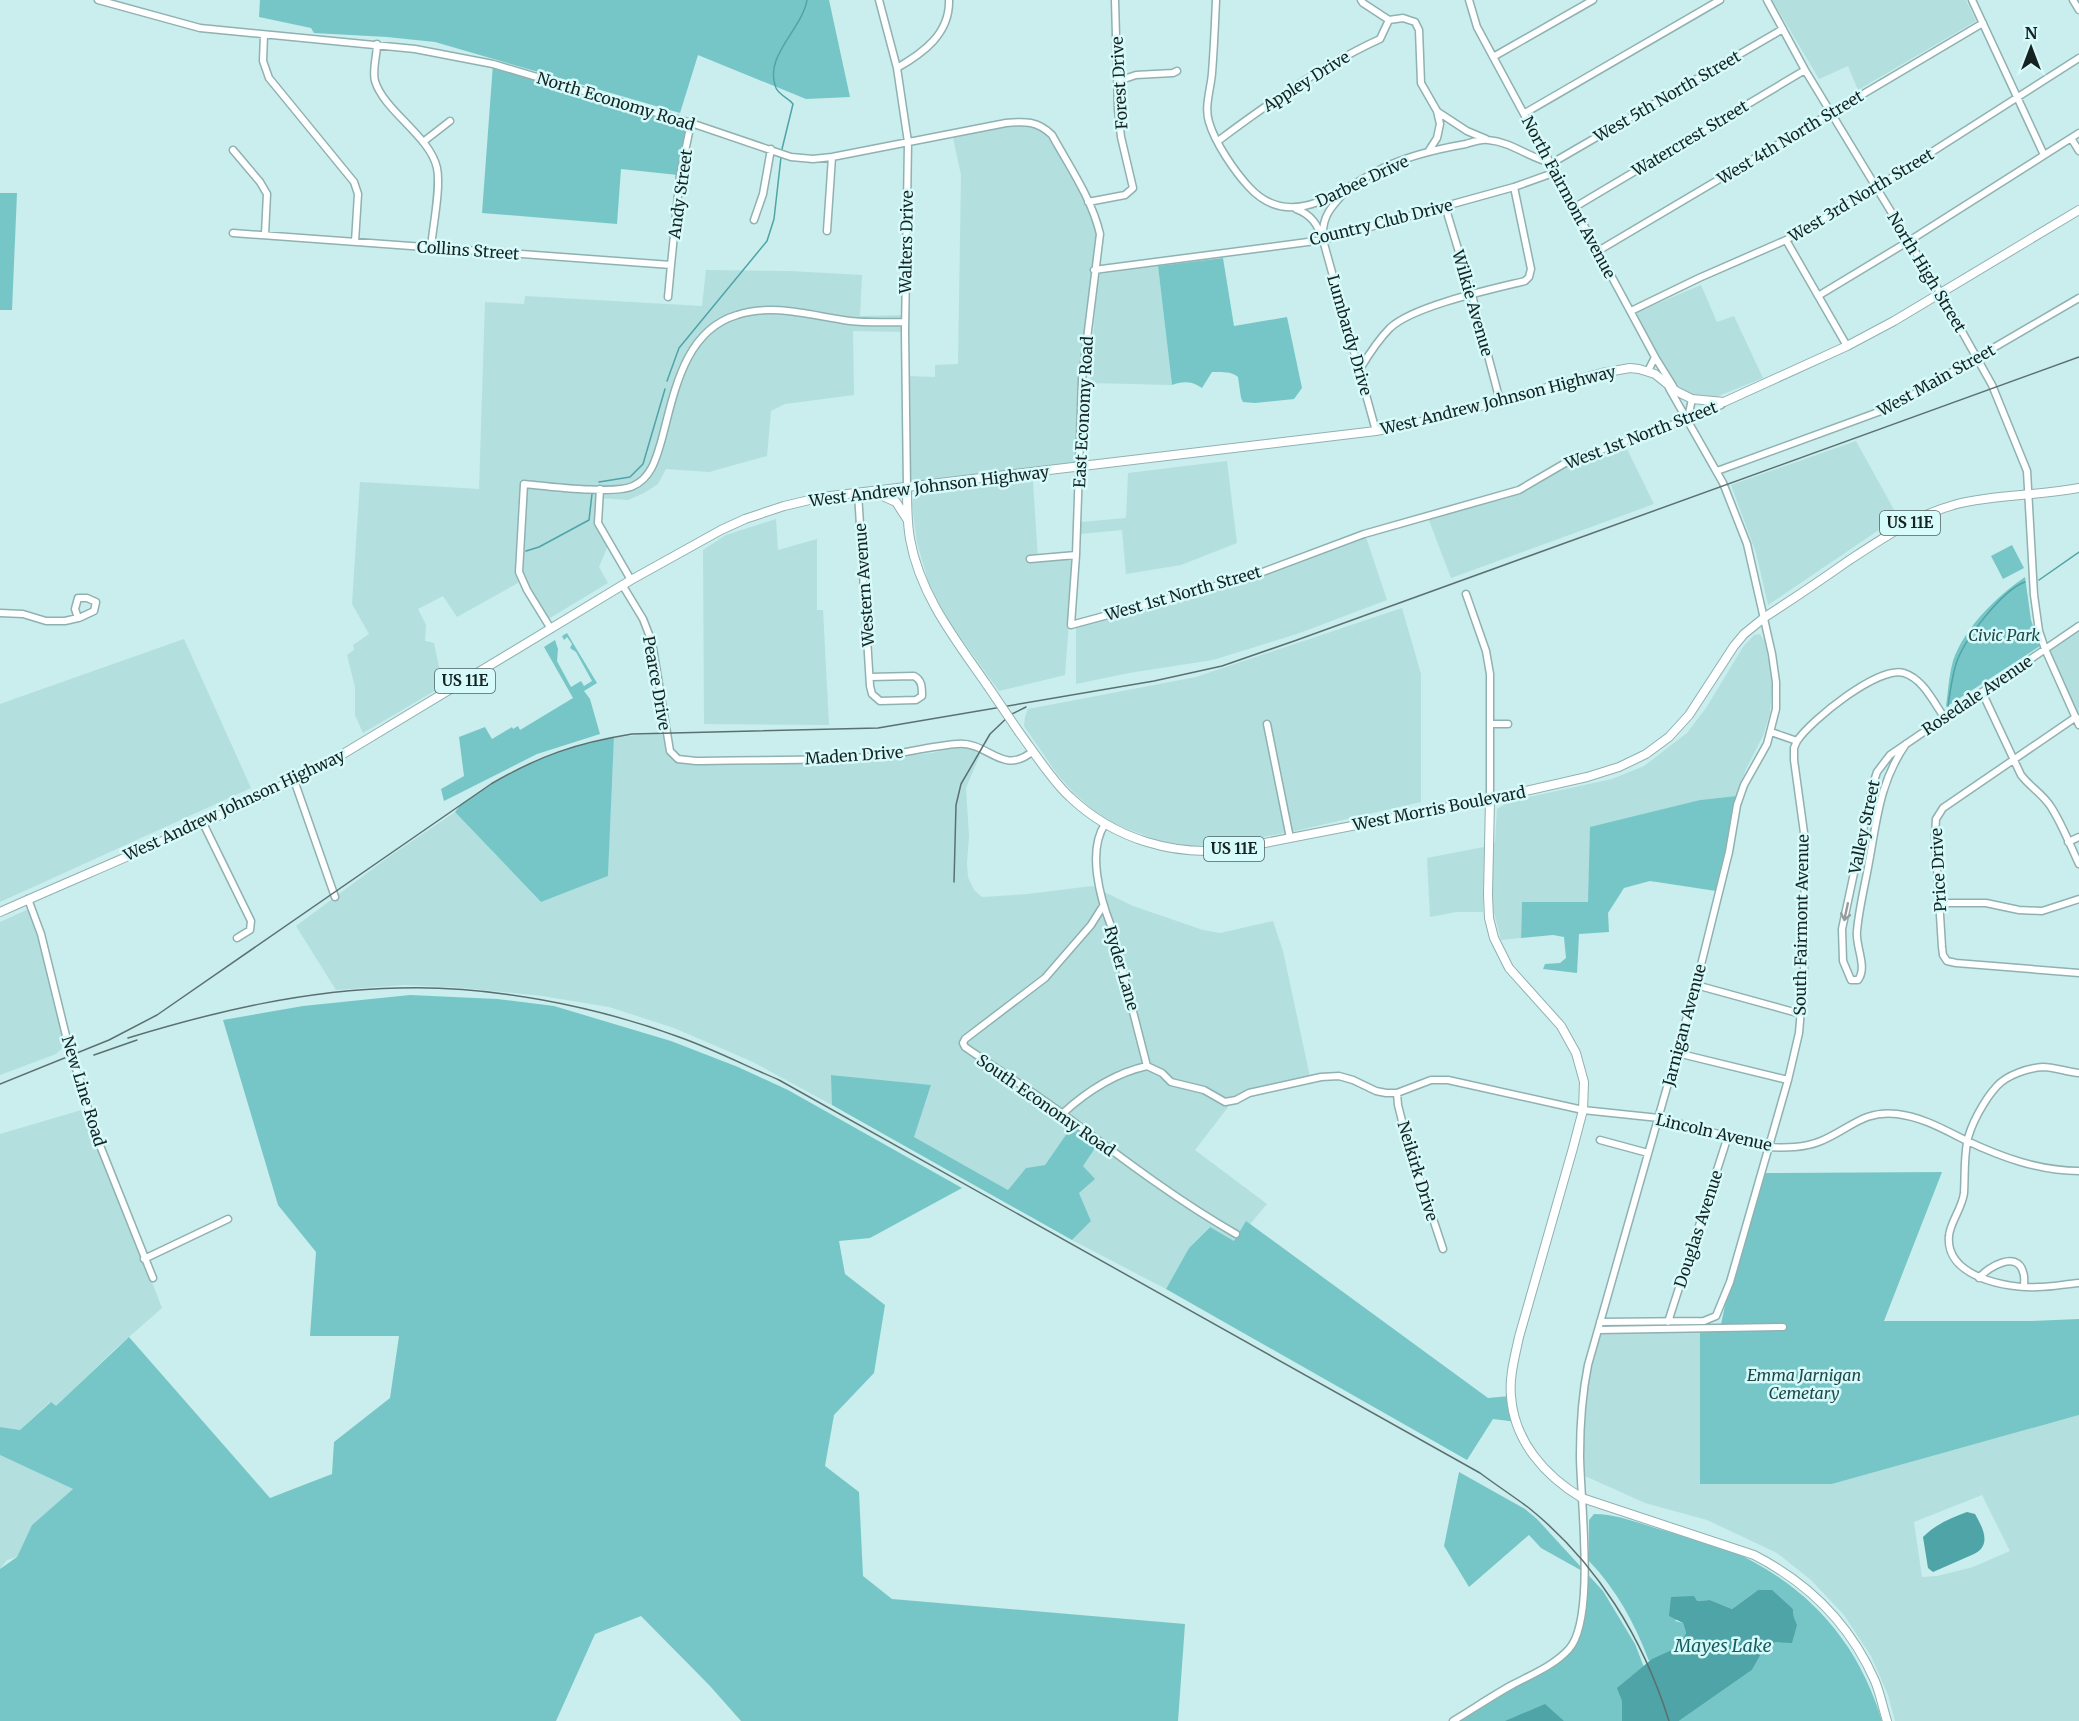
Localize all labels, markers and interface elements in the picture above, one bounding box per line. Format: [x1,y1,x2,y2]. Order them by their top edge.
north arrow [2001,18,2061,78]
text: N [2025,23,2038,43]
street label: Forest Drive [1107,36,1131,130]
street label: West 5th North Street [1589,45,1745,147]
street label: Appley Drive [1258,46,1353,116]
street label: North Economy Road [535,67,698,135]
street label: West 4th North Street [1713,85,1867,189]
street label: Watercrest Street [1628,95,1752,181]
street label: North Fairmont Avenue [1518,112,1620,282]
street label: West 3rd North Street [1784,143,1938,247]
street label: Andy Street [664,147,696,241]
street label: Darbee Drive [1312,151,1412,211]
street label: Walters Drive [895,190,917,295]
street label: Country Club Drive [1307,195,1455,249]
street label: North High Street [1883,208,1971,336]
street label: Collins Street [416,236,521,264]
street label: Wilkie Avenue [1448,247,1498,358]
street label: Lumbardy Drive [1323,272,1377,398]
street label: East Economy Road [1069,335,1097,488]
street label: West Main Street [1873,339,1999,421]
street label: West Andrew Johnson Highway [1377,361,1618,439]
street label: West 1st North Street [1561,396,1721,474]
street label: West Andrew Johnson Highway [807,461,1051,511]
road number: US 11E [1880,511,1940,535]
street label: Western Avenue [850,523,878,648]
street label: West 1st North Street [1102,561,1264,625]
park label: Civic Park [1968,625,2040,645]
street label: Pearce Drive [639,634,675,732]
street label: Rosedale Avenue [1918,651,2036,739]
road number: US 11E [435,669,495,693]
street label: Maden Drive [804,742,904,768]
street label: West Andrew Johnson Highway [119,745,348,866]
street label: Valley Street [1844,777,1884,877]
street label: West Morris Boulevard [1350,781,1527,835]
street label: Price Drive [1926,827,1950,913]
street label: South Fairmont Avenue [1789,834,1813,1016]
road number: US 11E [1204,837,1264,861]
one-way arrow [1840,901,1851,921]
street label: Ryder Lane [1100,923,1144,1013]
street label: Jarnigan Avenue [1658,962,1710,1089]
street label: New Line Road [58,1033,110,1149]
street label: South Economy Road [973,1050,1119,1160]
street label: Lincoln Avenue [1654,1109,1774,1155]
street label: Neikirk Drive [1393,1119,1443,1223]
street label: Douglas Avenue [1670,1168,1726,1290]
park label: Emma Jarnigan Cemetary [1747,1365,1861,1403]
water label: Mayes Lake [1673,1634,1772,1657]

